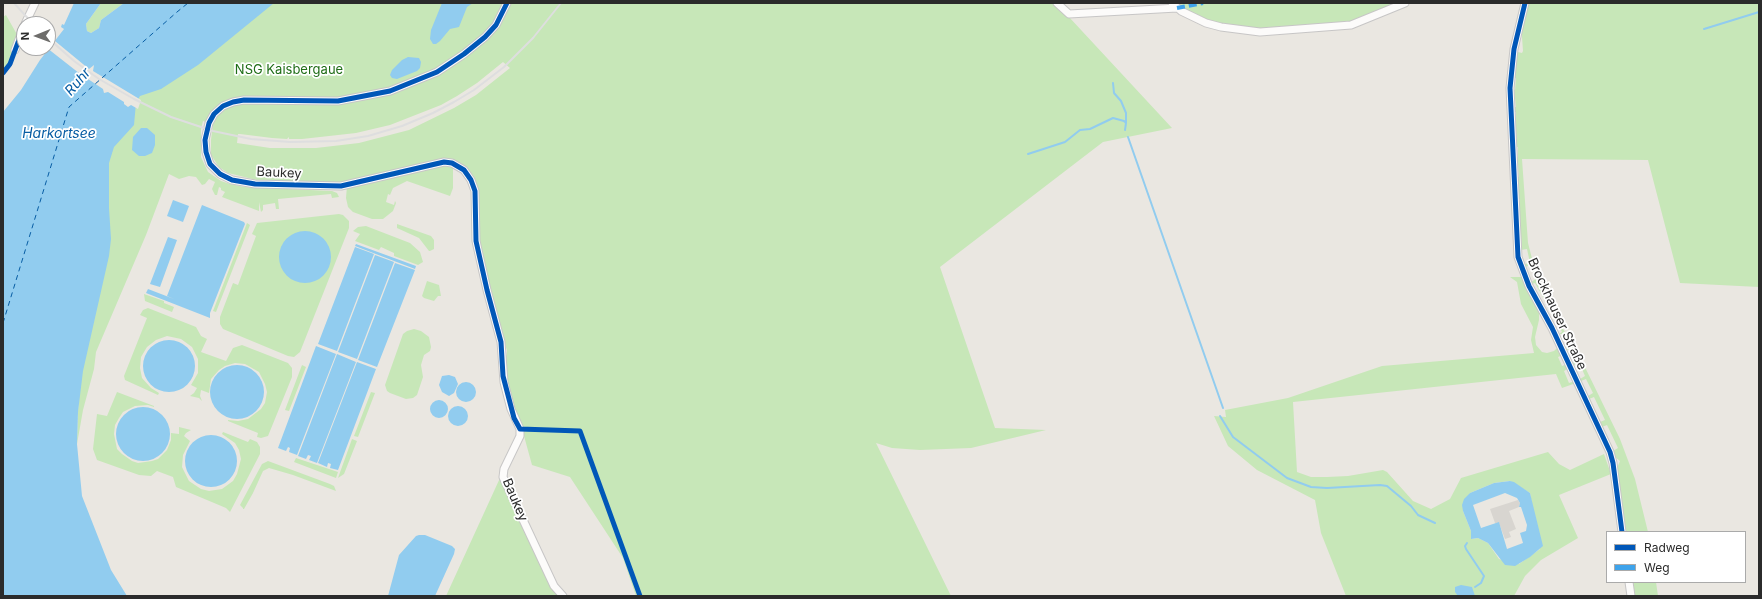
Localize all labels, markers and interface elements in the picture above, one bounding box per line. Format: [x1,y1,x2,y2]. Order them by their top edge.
north arrow [16,16,56,56]
text: N [18,32,32,41]
park label: NSG Kaisbergaue [235,62,343,78]
water label: Ruhr [62,65,94,99]
water label: Harkortsee [22,126,96,142]
street label: Baukey [256,164,302,182]
street label: Brockhauser Straße [1524,256,1590,372]
street label: Baukey [499,476,531,524]
legend [1606,531,1746,583]
text: Radweg [1644,540,1690,555]
text: Weg [1644,560,1670,575]

